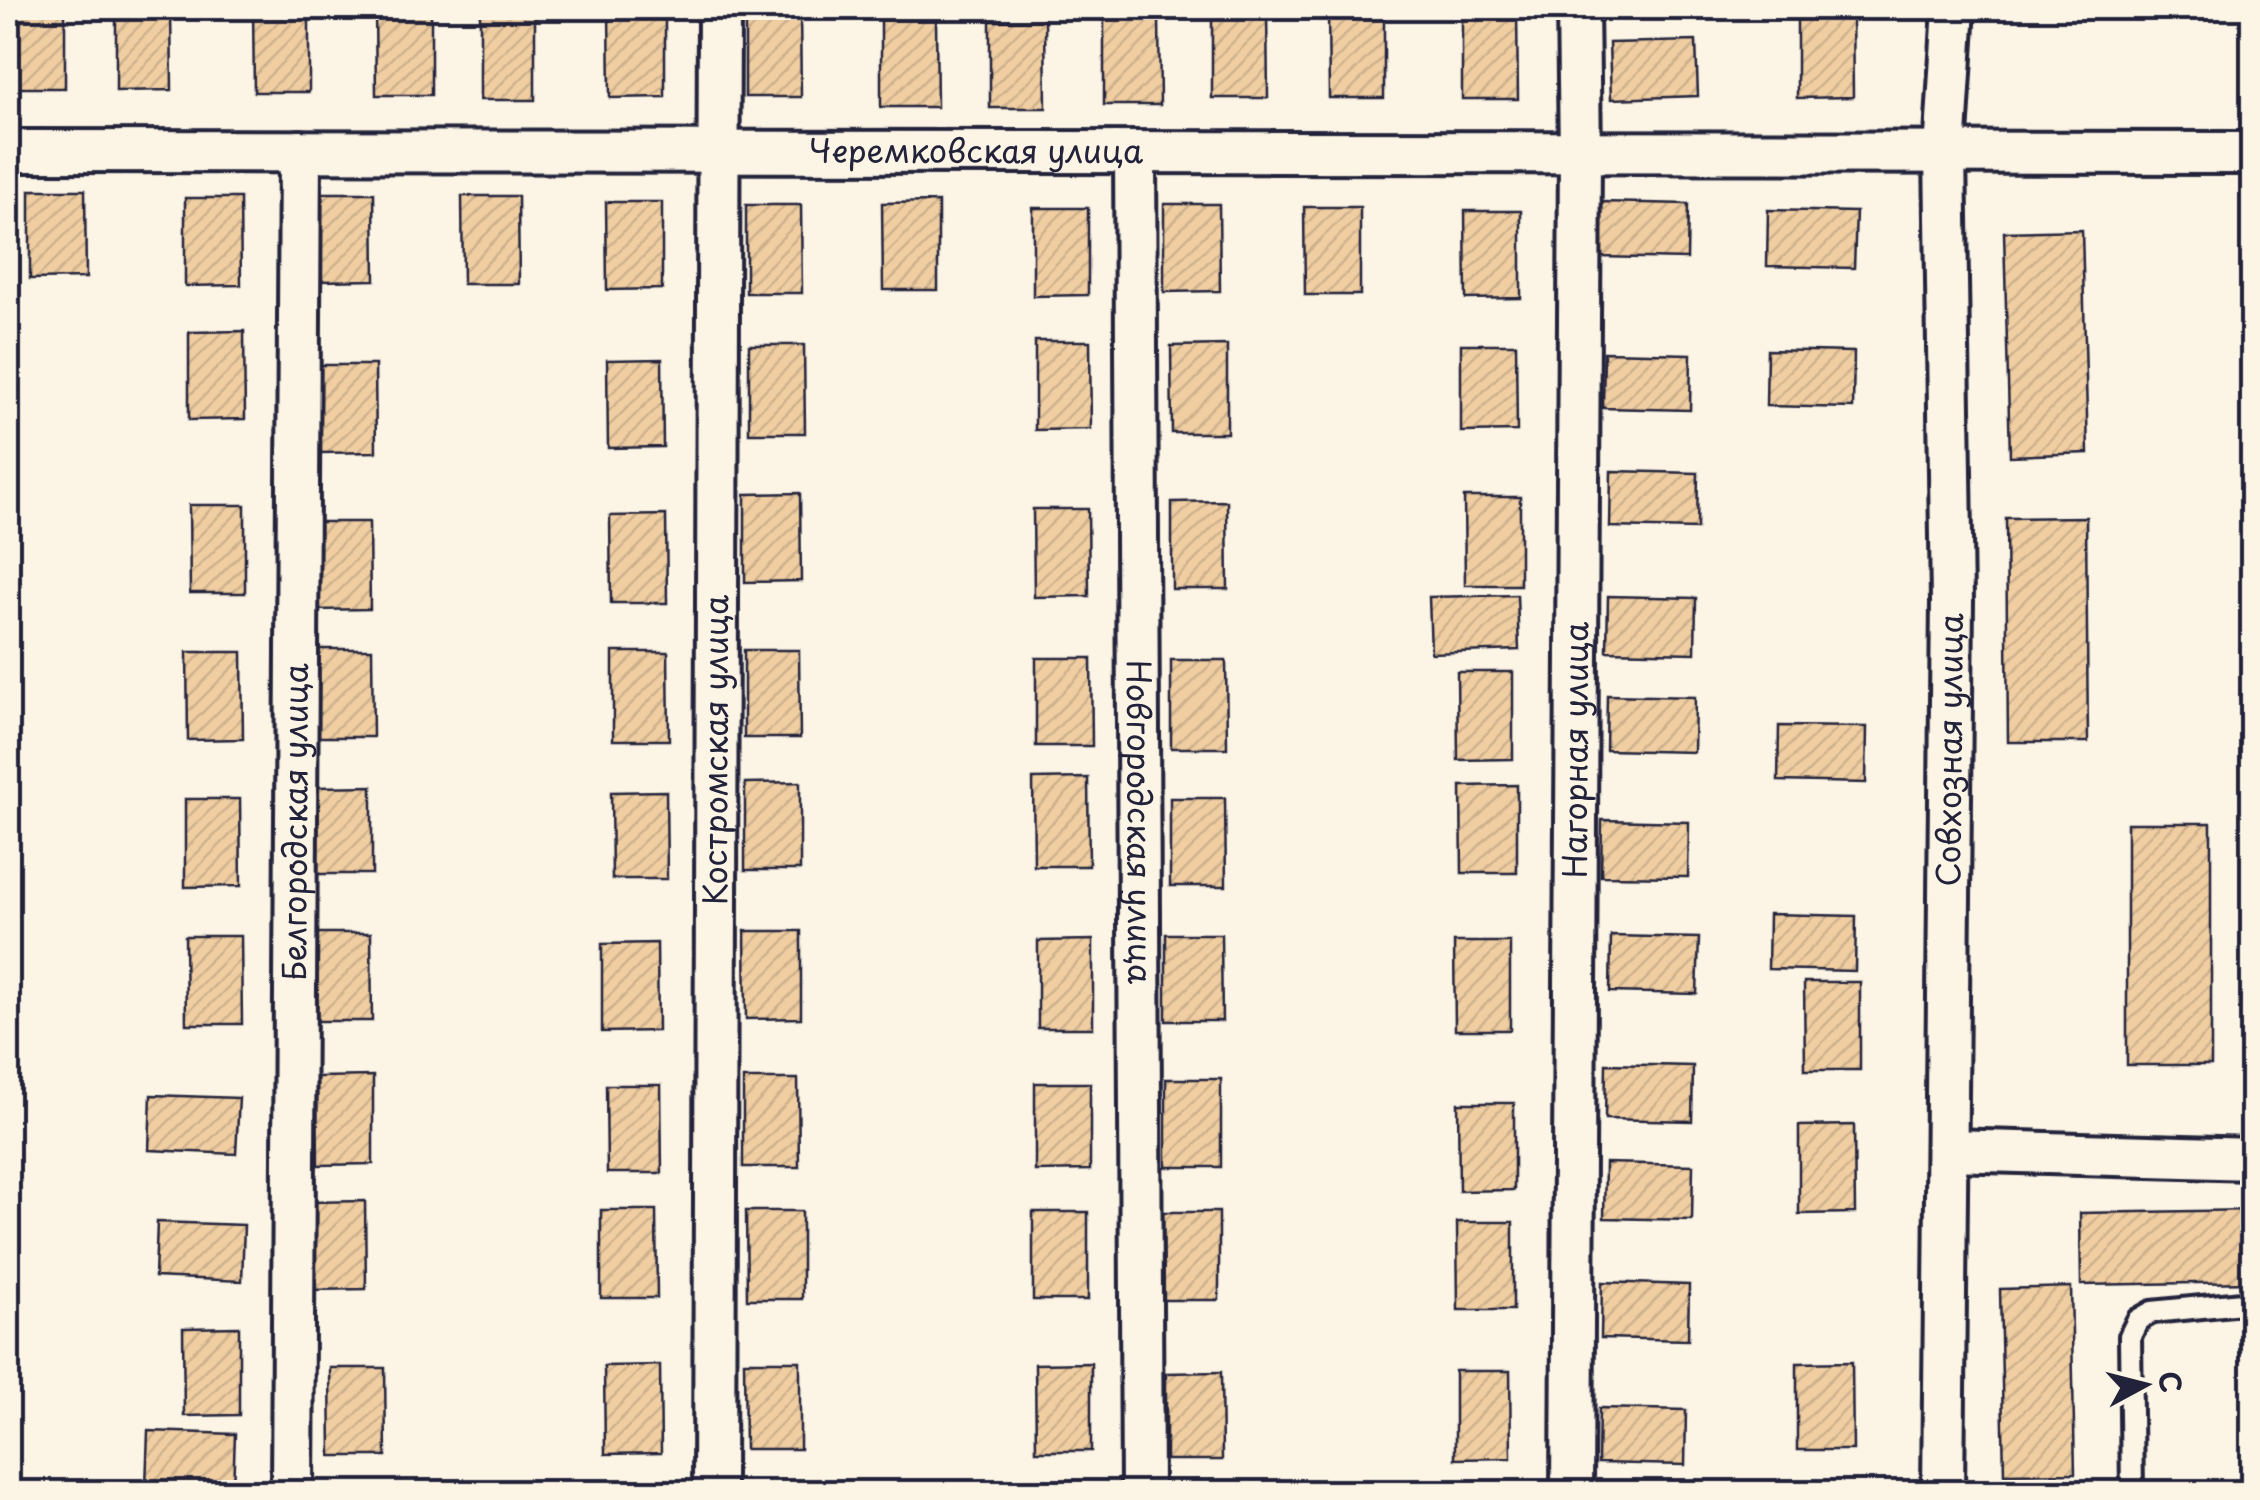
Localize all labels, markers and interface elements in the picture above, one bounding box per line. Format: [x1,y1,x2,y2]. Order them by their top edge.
street label: Черемковская улица [809,126,1143,174]
street label: Костромская улица [690,595,739,905]
street label: Совхозная улица [1923,613,1974,887]
street label: Нагорная улица [1550,622,1599,878]
street label: Новгородская улица [1116,660,1165,984]
street label: Белгородская улица [269,663,319,981]
north arrow [2095,1335,2195,1435]
text: С [2149,1369,2194,1395]

